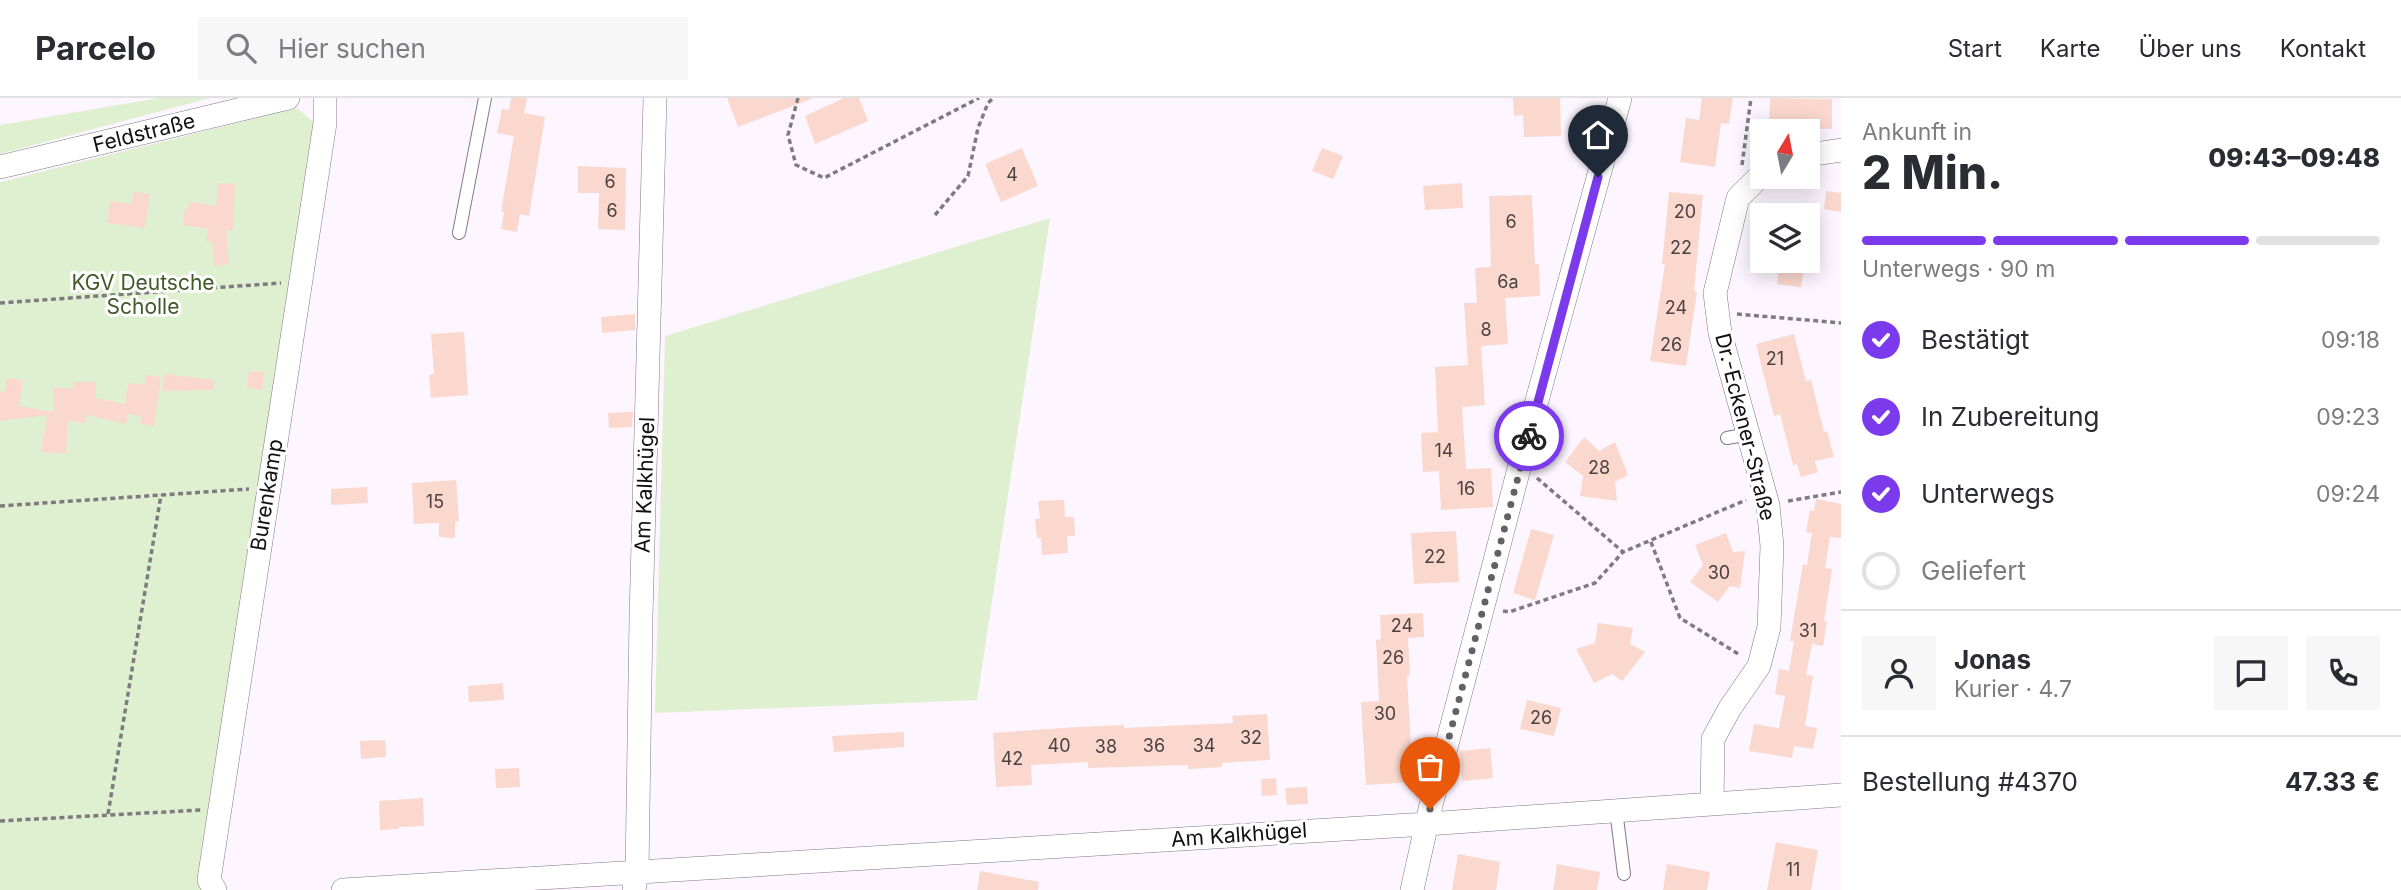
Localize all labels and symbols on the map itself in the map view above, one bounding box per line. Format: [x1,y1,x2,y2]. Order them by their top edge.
pin [1568,105,1628,177]
street label: Feldstraße [90,108,198,157]
north arrow [1750,119,1820,189]
house number: 4 [1006,164,1018,185]
house number: 6 [604,171,616,192]
house number: 6 [606,200,618,221]
house number: 20 [1674,201,1696,222]
house number: 6 [1505,211,1517,232]
house number: 22 [1670,237,1692,258]
park label: KGV Deutsche Scholle [71,270,215,319]
house number: 6a [1497,271,1519,292]
house number: 24 [1665,297,1687,318]
house number: 8 [1480,319,1492,340]
street label: Dr.-Eckener-Straße [1710,331,1781,523]
house number: 26 [1660,334,1682,355]
house number: 21 [1766,348,1784,369]
courier [1494,401,1564,471]
street label: Am Kalkhügel [630,416,659,554]
street label: Burenkamp [245,437,288,553]
house number: 14 [1435,440,1453,461]
house number: 28 [1588,457,1610,478]
house number: 16 [1457,478,1475,499]
house number: 15 [426,491,444,512]
house number: 22 [1424,546,1446,567]
house number: 30 [1708,562,1730,583]
house number: 24 [1391,615,1413,636]
house number: 31 [1799,620,1817,641]
house number: 26 [1382,647,1404,668]
house number: 30 [1374,703,1396,724]
house number: 26 [1530,707,1552,728]
house number: 32 [1240,727,1262,748]
house number: 40 [1048,735,1070,756]
house number: 36 [1143,735,1165,756]
house number: 34 [1193,735,1215,756]
house number: 38 [1095,736,1117,757]
pin [1400,737,1460,809]
house number: 42 [1001,748,1023,769]
street label: Am Kalkhügel [1170,817,1308,852]
house number: 11 [1786,859,1800,880]

